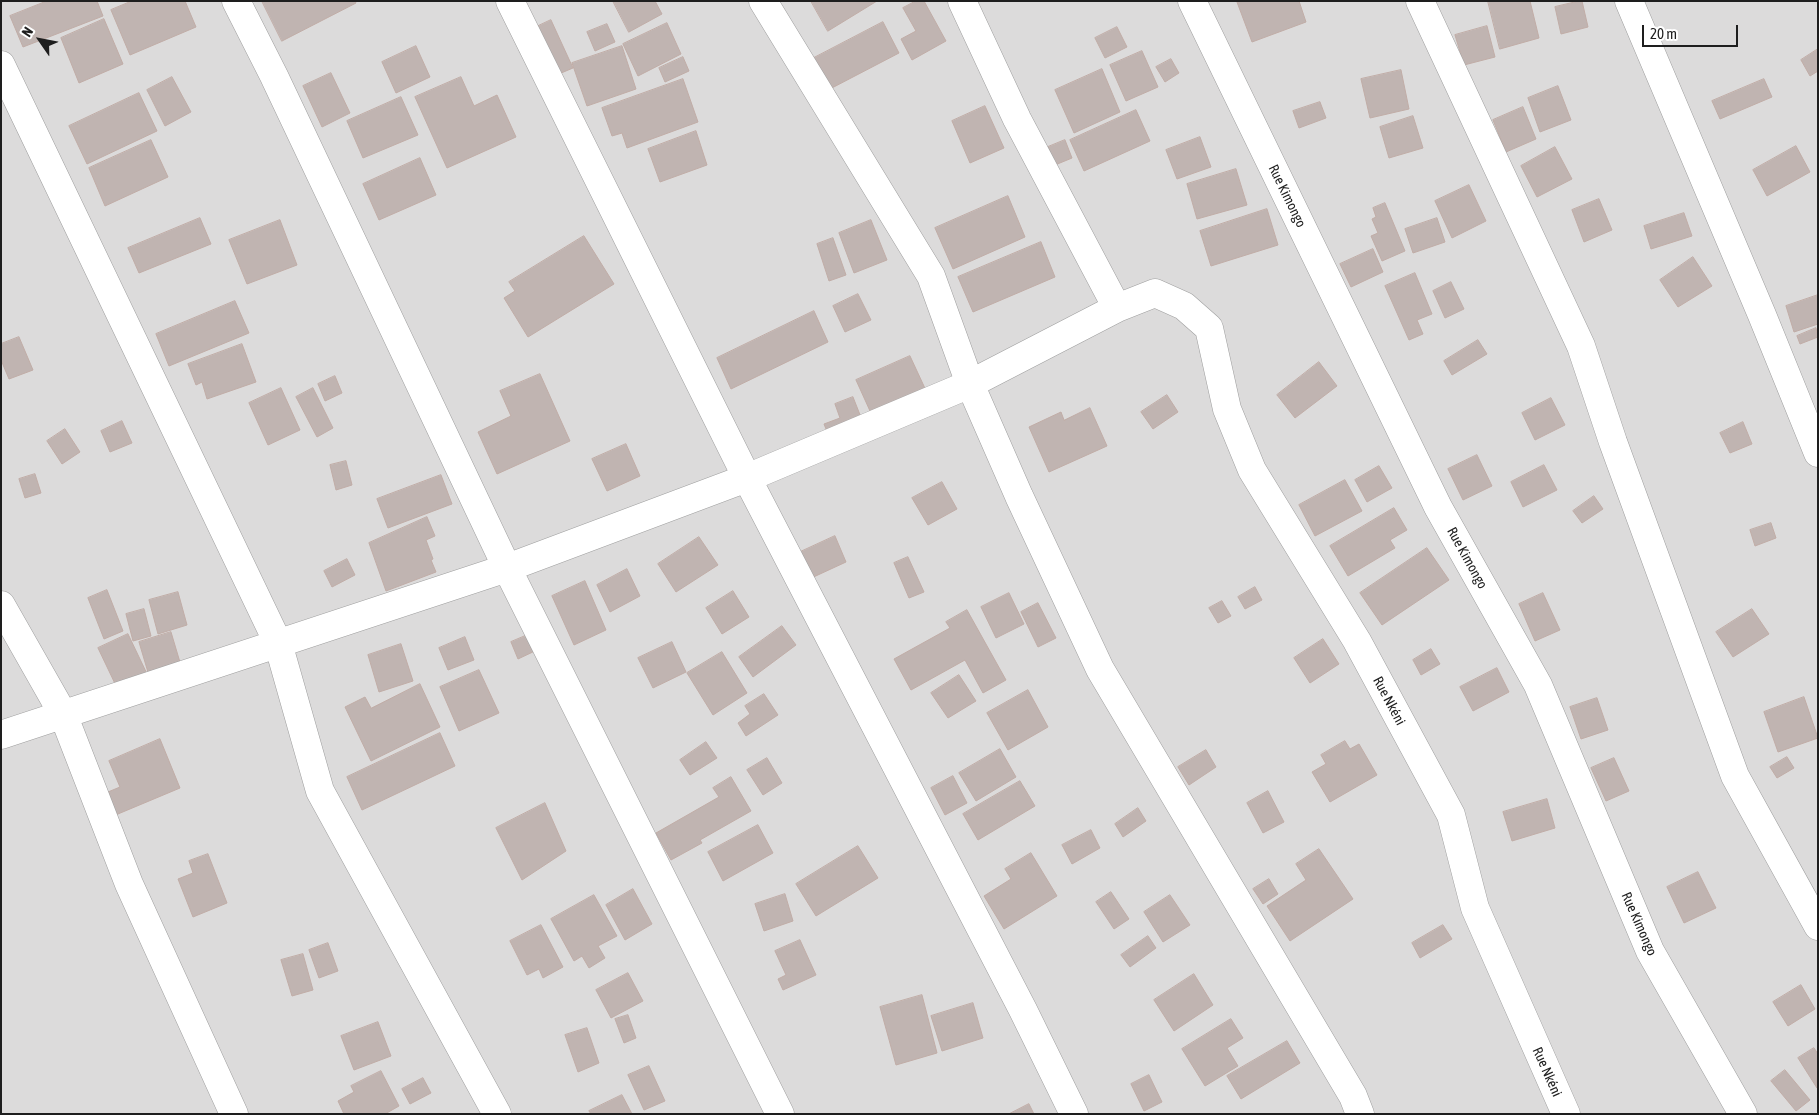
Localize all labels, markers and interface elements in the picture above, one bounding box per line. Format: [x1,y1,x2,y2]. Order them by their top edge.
north arrow [15,15,65,65]
scale bar [1644,15,1740,47]
text: N [18,24,36,40]
text: 20 m [1650,25,1677,42]
street label: Rue Kimongo [1265,162,1309,230]
street label: Rue Kimongo [1443,524,1491,592]
street label: Rue Nkéni [1369,674,1409,728]
street label: Rue Kimongo [1618,890,1660,958]
street label: Rue Nkéni [1529,1045,1565,1099]

